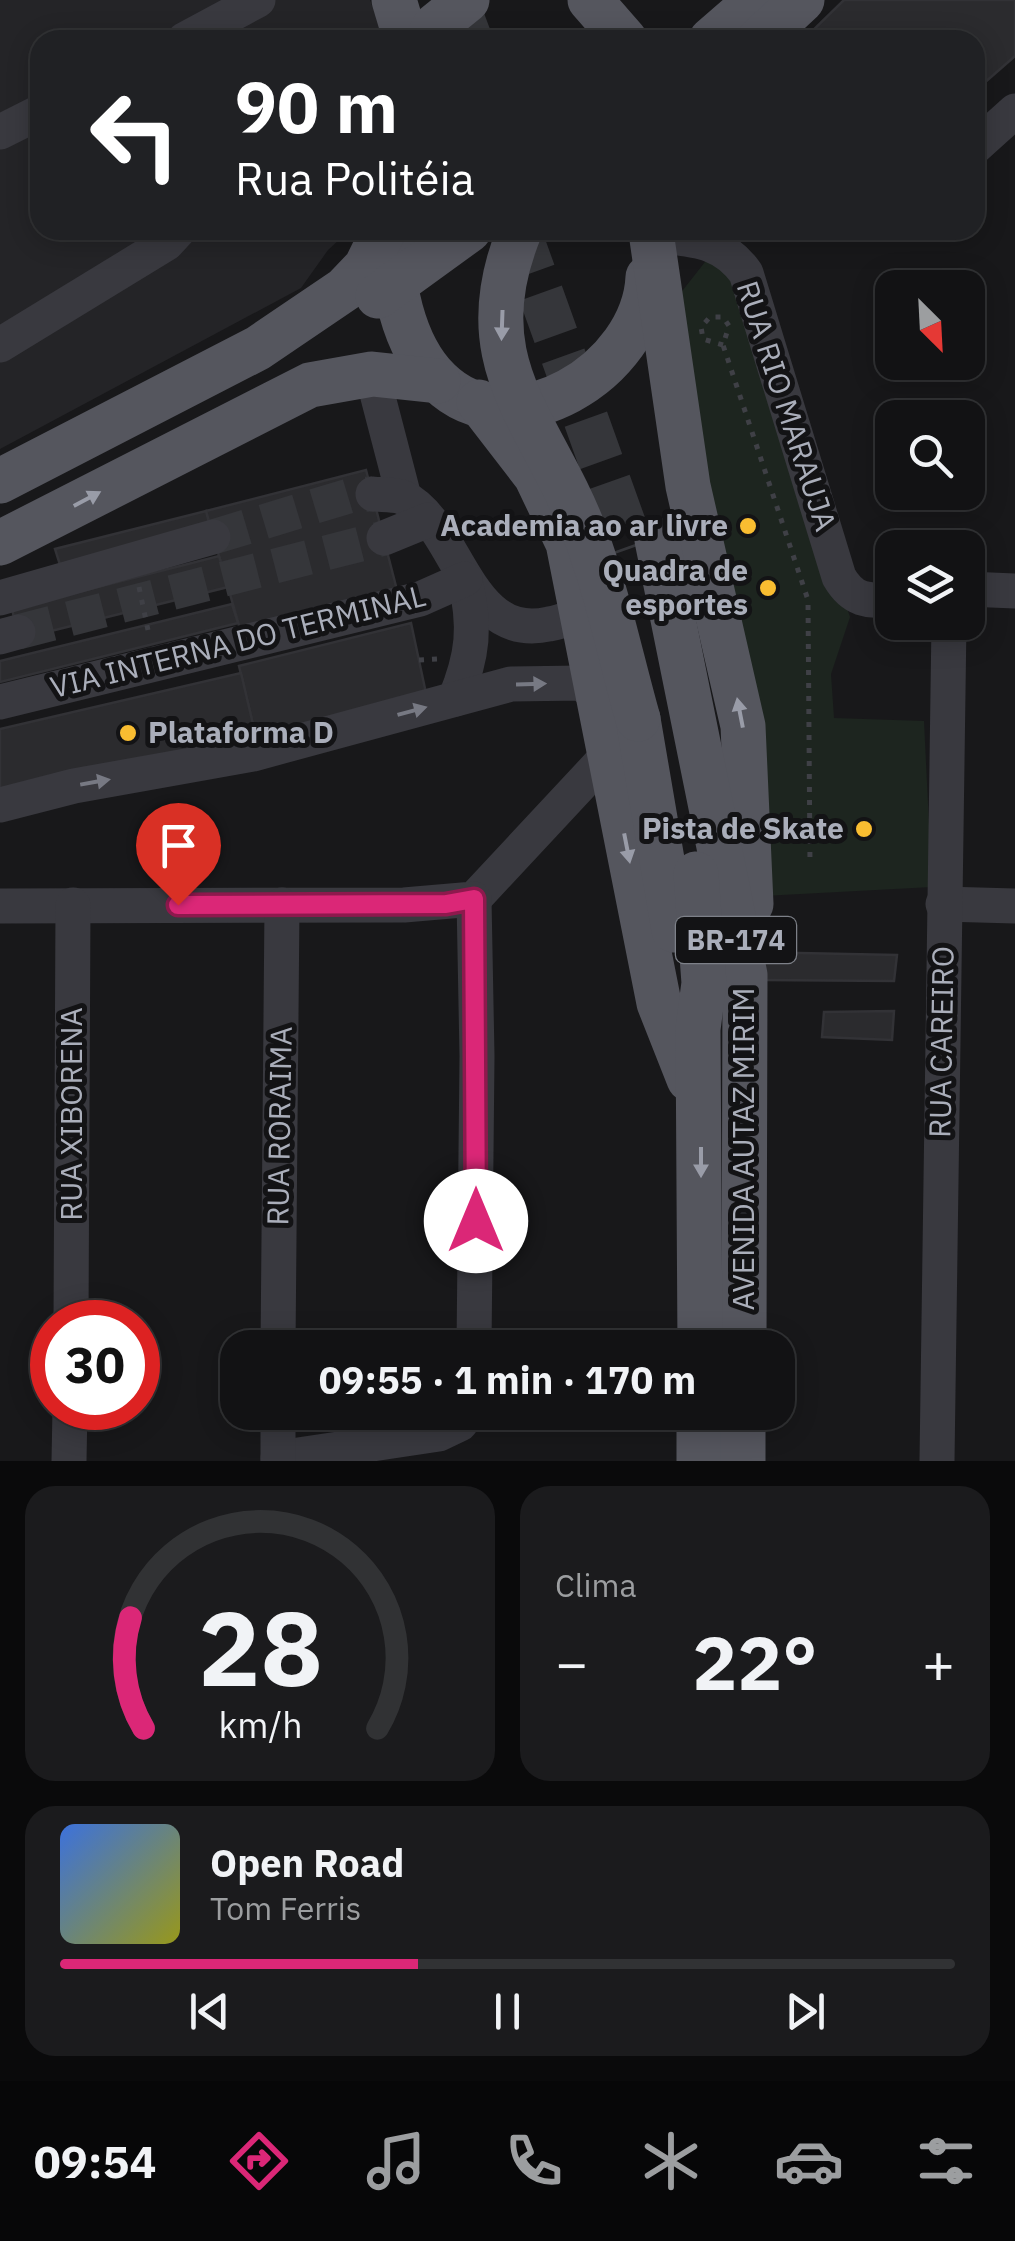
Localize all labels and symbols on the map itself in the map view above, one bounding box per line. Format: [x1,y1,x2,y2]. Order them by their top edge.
north arrow [875,270,985,380]
street label: RUA RIO MARAUJA [729,276,846,535]
one-way arrow [494,310,510,342]
one-way arrow [72,490,101,507]
place label: Academia ao ar livre [440,505,728,544]
marker: Academia ao ar livre [737,515,759,537]
place label: Quadra de esportes [602,550,748,623]
street label: VIA INTERNA DO TERMINAL [46,575,429,706]
marker: Quadra de esportes [757,577,779,599]
one-way arrow [515,675,547,691]
one-way arrow [731,697,747,728]
one-way arrow [397,703,428,718]
place label: Plataforma D [148,712,334,751]
marker: Plataforma D [117,722,139,744]
one-way arrow [80,774,111,790]
pin [136,803,221,906]
place label: Pista de Skate [642,808,844,847]
marker: Pista de Skate [853,818,875,840]
one-way arrow [619,833,635,864]
road number: BR-174 [676,917,796,963]
street label: RUA CAREIRO [919,946,962,1138]
street label: AVENIDA AUTAZ MIRIM [723,987,762,1311]
street label: RUA XIBORENA [51,1007,90,1221]
street label: RUA RORAIMA [257,1026,300,1226]
one-way arrow [693,1146,709,1178]
position arrow [424,1169,528,1273]
speed limit sign: 30 [30,1300,160,1430]

